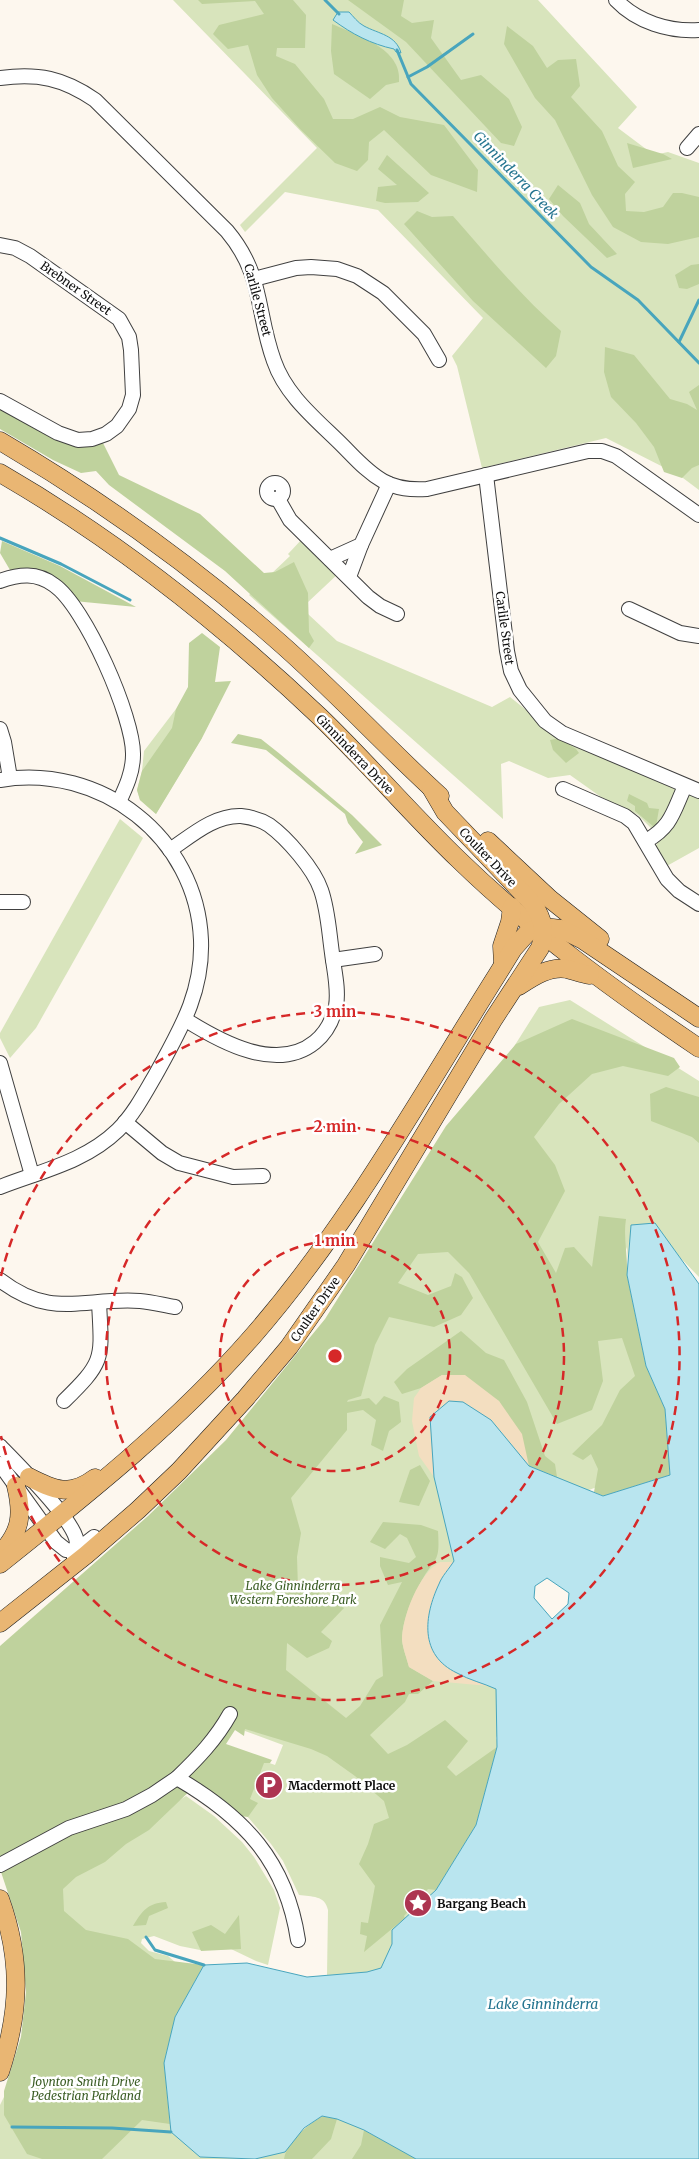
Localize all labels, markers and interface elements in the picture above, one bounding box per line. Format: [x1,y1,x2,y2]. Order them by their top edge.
water label: Ginninderra Creek [470,127,563,223]
street label: Brebner Street [38,258,115,318]
street label: Carlile Street [241,262,275,338]
street label: Carlile Street [492,590,518,666]
street label: Ginninderra Drive [313,711,397,797]
street label: Coulter Drive [456,825,520,889]
text: 3 min [314,1002,356,1021]
text: 2 min [314,1117,356,1136]
text: 1 min [315,1231,355,1250]
street label: Coulter Drive [287,1274,343,1344]
centre of rings [326,1347,344,1365]
park label: Lake Ginninderra Western Foreshore Park [229,1578,357,1607]
parking icon: Macdermott Place [254,1770,284,1800]
place label: Macdermott Place [288,1778,396,1793]
place icon: Bargang Beach [403,1888,433,1918]
place label: Bargang Beach [437,1896,526,1911]
water label: Lake Ginninderra [488,1995,598,2013]
park label: Joynton Smith Drive Pedestrian Parkland [30,2074,141,2103]

